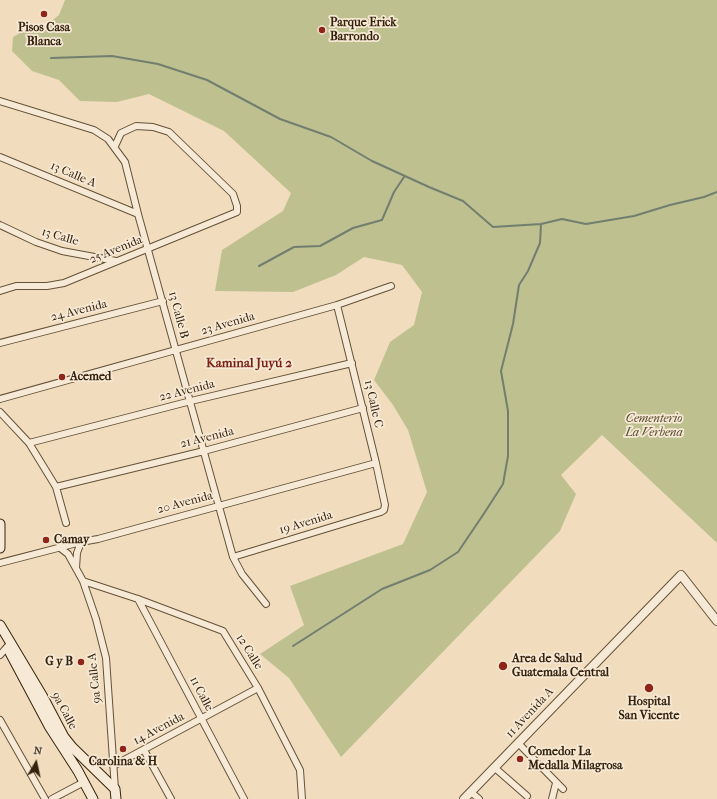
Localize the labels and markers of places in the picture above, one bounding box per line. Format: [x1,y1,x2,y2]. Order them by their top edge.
marker: Pisos Casa Blanca [39,9,49,19]
place label: Parque Erick Barrondo [330,16,397,44]
place label: Pisos Casa Blanca [18,21,70,49]
marker: Parque Erick Barrondo [317,25,327,35]
place label: Acemed [70,370,111,384]
marker: Acemed [57,372,67,382]
place label: Camay [54,533,89,547]
marker: Camay [41,535,51,545]
place label: Area de Salud Guatemala Central [512,652,609,680]
place label: G y B [45,655,73,669]
marker: G y B [76,657,86,667]
marker: Area de Salud Guatemala Central [497,660,509,672]
marker: Hospital San Vicente [643,682,655,694]
place label: Hospital San Vicente [619,695,679,723]
marker: Carolina & H [118,744,128,754]
place label: Comedor La Medalla Milagrosa [528,745,623,773]
marker: Comedor La Medalla Milagrosa [515,754,525,764]
place label: Carolina & H [89,755,157,769]

